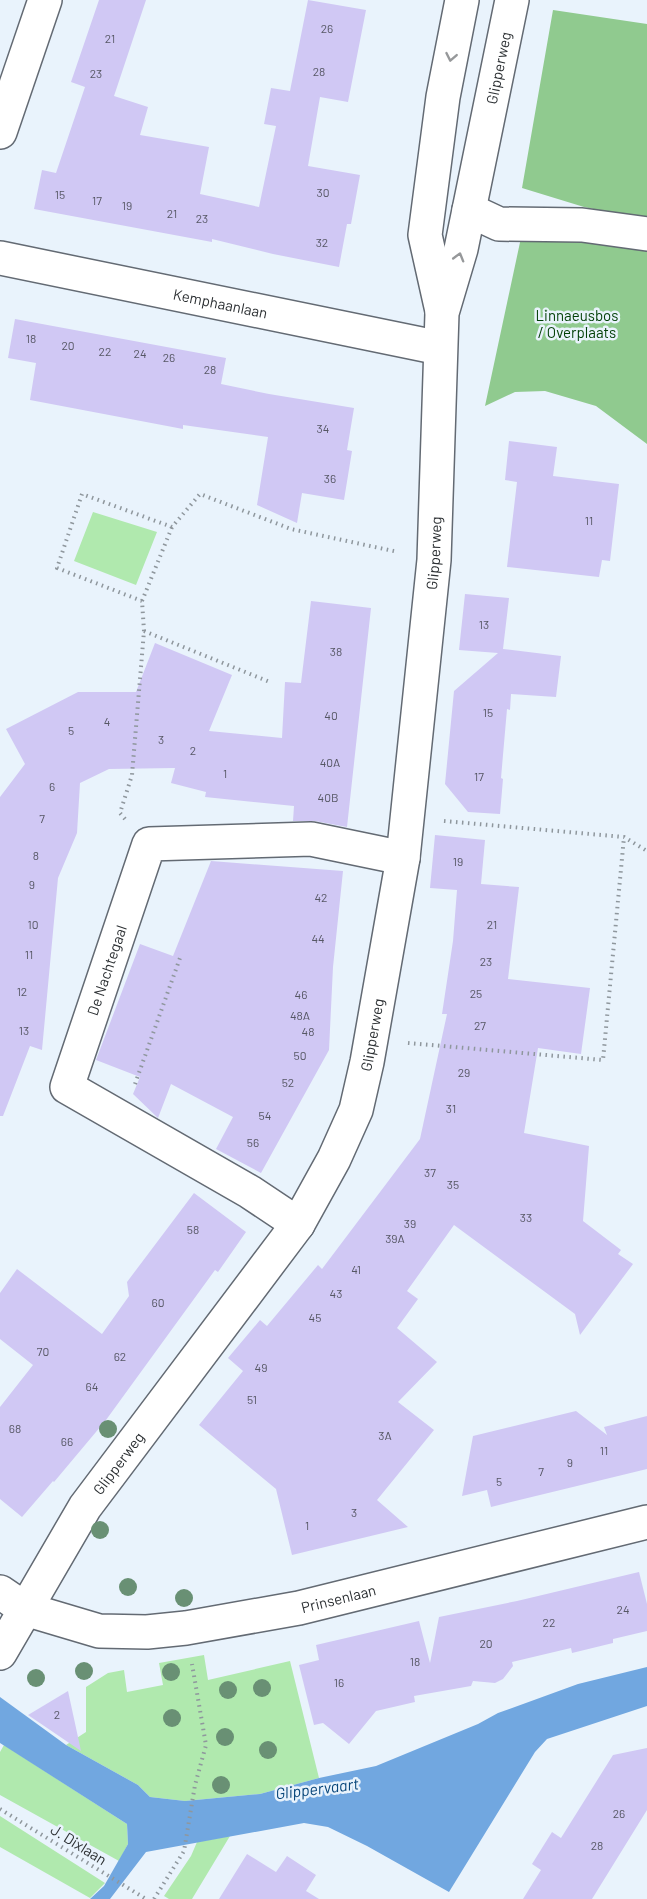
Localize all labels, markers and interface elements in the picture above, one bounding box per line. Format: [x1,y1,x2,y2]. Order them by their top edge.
house number: 26 [321,21,333,35]
street label: Glipperweg [482,30,514,106]
house number: 21 [105,31,115,45]
one-way arrow [445,52,458,62]
house number: 28 [313,64,325,78]
house number: 23 [90,66,102,80]
house number: 30 [317,185,329,199]
house number: 15 [55,187,65,201]
house number: 17 [92,193,102,207]
house number: 19 [122,198,132,212]
house number: 21 [167,206,177,220]
house number: 23 [196,211,208,225]
house number: 32 [316,235,328,249]
one-way arrow [452,252,464,263]
street label: Kemphaanlaan [172,285,269,322]
park label: Linnaeusbos / Overplaats [536,306,618,341]
house number: 18 [26,331,36,345]
house number: 20 [61,338,75,352]
house number: 22 [99,344,111,358]
house number: 24 [133,346,147,360]
house number: 26 [163,350,175,364]
house number: 28 [204,362,216,376]
house number: 34 [317,421,329,435]
house number: 36 [324,471,336,485]
house number: 11 [585,513,593,527]
street label: Glipperweg [422,516,444,591]
house number: 13 [479,617,489,631]
house number: 38 [330,644,342,658]
house number: 15 [483,705,493,719]
house number: 40 [324,708,338,722]
house number: 4 [104,714,110,728]
house number: 5 [68,723,74,737]
house number: 3 [158,732,164,746]
house number: 2 [190,743,196,757]
house number: 40A [320,755,340,769]
house number: 1 [223,766,227,780]
house number: 17 [474,769,484,783]
house number: 6 [49,779,55,793]
house number: 40B [318,790,338,804]
house number: 7 [39,811,45,825]
house number: 8 [33,848,39,862]
house number: 19 [453,854,463,868]
house number: 9 [29,877,35,891]
house number: 42 [314,890,328,904]
house number: 10 [28,917,38,931]
house number: 21 [487,917,497,931]
street label: De Nachtegaal [83,923,130,1018]
house number: 44 [311,931,325,945]
house number: 11 [25,947,33,961]
house number: 23 [480,954,492,968]
house number: 12 [17,984,27,998]
house number: 25 [470,986,482,1000]
house number: 46 [295,987,307,1001]
street label: Glipperweg [356,997,387,1073]
house number: 48A [290,1008,310,1022]
house number: 27 [474,1018,486,1032]
house number: 13 [19,1023,29,1037]
house number: 48 [302,1024,314,1038]
house number: 50 [294,1048,306,1062]
house number: 29 [458,1065,470,1079]
house number: 52 [282,1075,294,1089]
house number: 31 [446,1101,456,1115]
house number: 54 [259,1108,271,1122]
house number: 56 [247,1135,259,1149]
house number: 37 [424,1165,436,1179]
house number: 35 [447,1177,459,1191]
house number: 33 [520,1210,532,1224]
house number: 39 [404,1216,416,1230]
house number: 58 [187,1222,199,1236]
house number: 39A [385,1231,405,1245]
house number: 41 [351,1262,361,1276]
house number: 43 [330,1286,342,1300]
house number: 60 [152,1295,164,1309]
house number: 45 [309,1310,321,1324]
house number: 70 [37,1344,49,1358]
house number: 62 [114,1349,126,1363]
house number: 49 [255,1360,267,1374]
house number: 64 [86,1379,98,1393]
house number: 51 [247,1392,257,1406]
house number: 68 [9,1421,21,1435]
street label: Glipperweg [89,1428,147,1498]
house number: 3A [378,1428,392,1442]
house number: 66 [61,1434,73,1448]
house number: 11 [600,1443,608,1457]
house number: 9 [567,1455,573,1469]
house number: 7 [538,1464,544,1478]
house number: 5 [496,1474,502,1488]
house number: 3 [351,1505,357,1519]
house number: 1 [305,1518,309,1532]
street label: Prinsenlaan [299,1580,378,1616]
house number: 24 [616,1602,630,1616]
house number: 22 [543,1615,555,1629]
house number: 20 [479,1636,493,1650]
house number: 18 [410,1654,420,1668]
house number: 16 [334,1675,344,1689]
house number: 2 [54,1707,60,1721]
water label: Glippervaart [274,1773,360,1803]
house number: 26 [613,1806,625,1820]
street label: J. Dixlaan [48,1820,110,1868]
house number: 28 [591,1838,603,1852]

